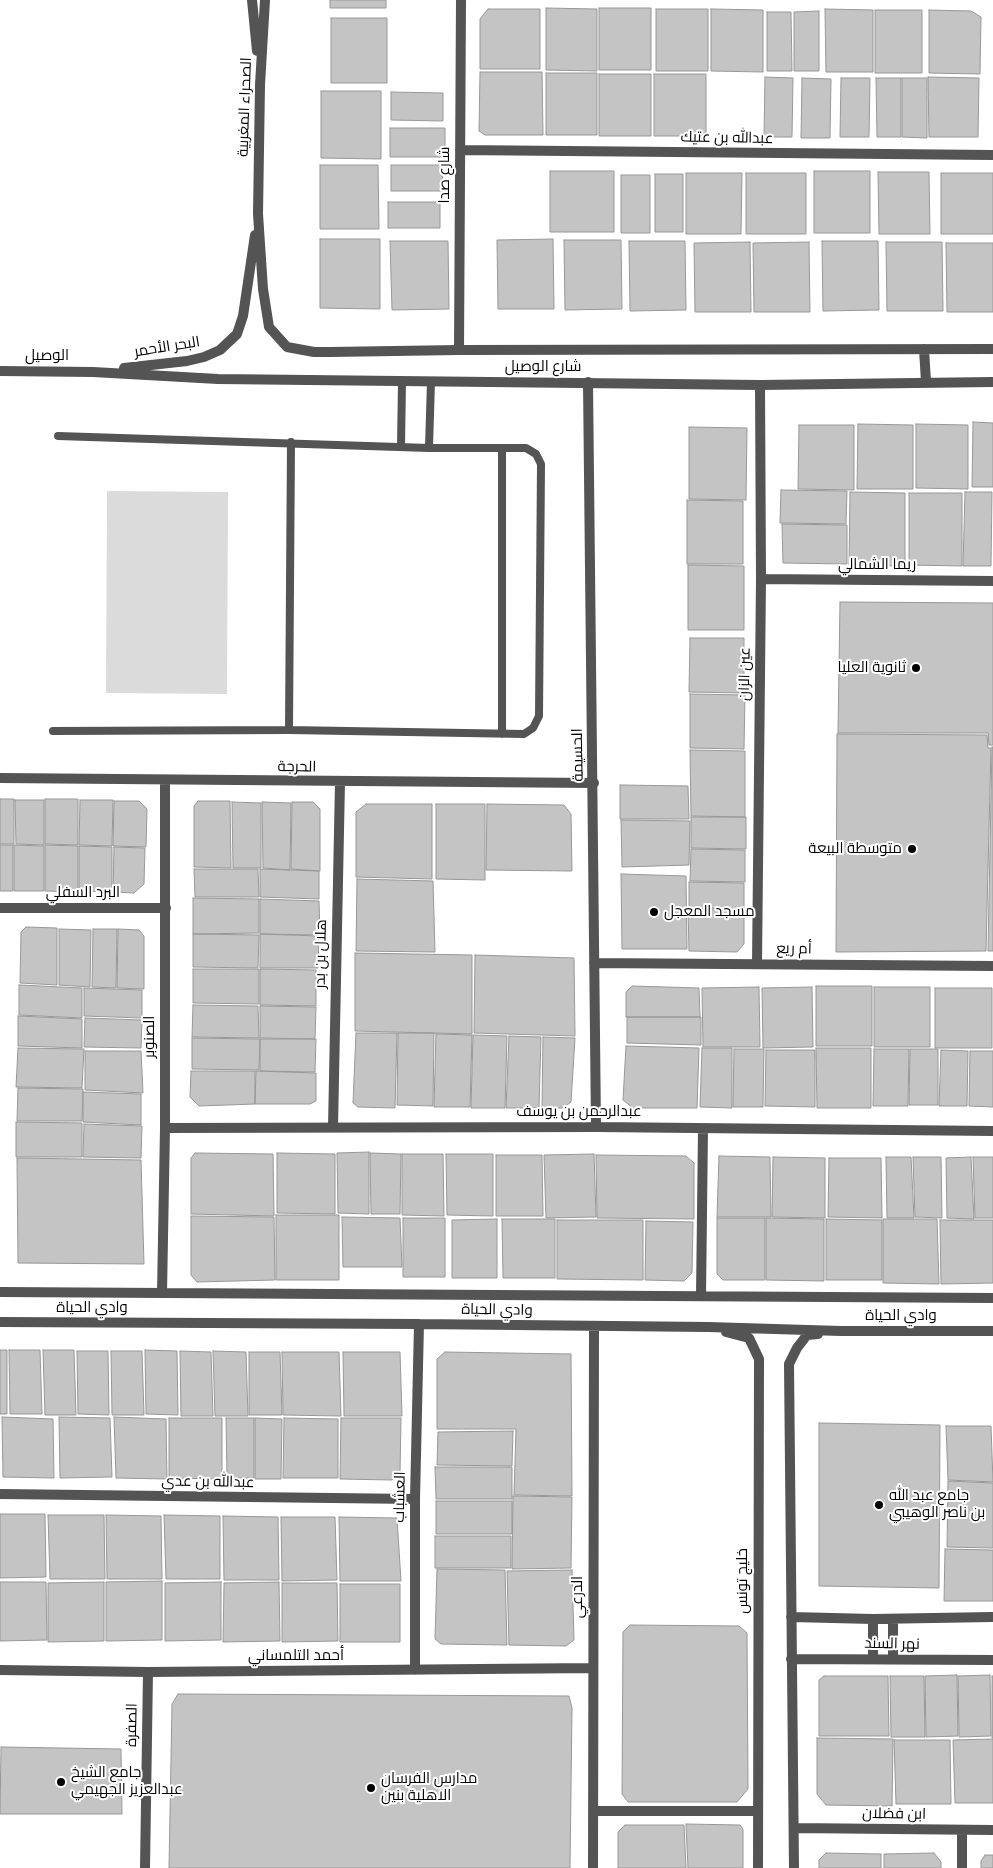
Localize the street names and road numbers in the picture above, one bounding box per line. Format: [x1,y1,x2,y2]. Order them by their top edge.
street label: الصحراء المغربية [234,57,256,157]
street label: عبدالله بن عتيك [680,128,774,148]
street label: شارع صدا [436,147,454,203]
street label: البحر الأحمر [133,333,201,361]
street label: الوصيل [25,347,69,365]
street label: شارع الوصيل [505,358,581,376]
street label: ريما الشمالي [838,556,916,574]
street label: عين الزان [736,647,754,701]
street label: الحسيمة [569,728,587,782]
street label: الحرجة [277,758,317,776]
street label: البرد السفلي [46,884,120,902]
street label: هلال بن بدر [311,919,331,989]
street label: أم ريع [776,940,812,958]
street label: الصنوبر [141,1016,159,1058]
street label: عبدالرحمن بن يوسف [516,1103,642,1121]
street label: وادي الحياة [56,1299,128,1317]
street label: وادي الحياة [461,1300,533,1320]
street label: وادي الحياة [865,1307,937,1325]
street label: العشباب [391,1471,409,1523]
street label: عبدالله بن عدي [161,1472,255,1492]
street label: خليج تونس [734,1548,752,1614]
street label: الدرعي [569,1576,587,1618]
street label: نهر السند [864,1635,920,1653]
street label: أحمد التلمساني [248,1647,344,1665]
street label: الصفرة [123,1703,141,1747]
street label: ابن فضلان [862,1804,926,1824]

